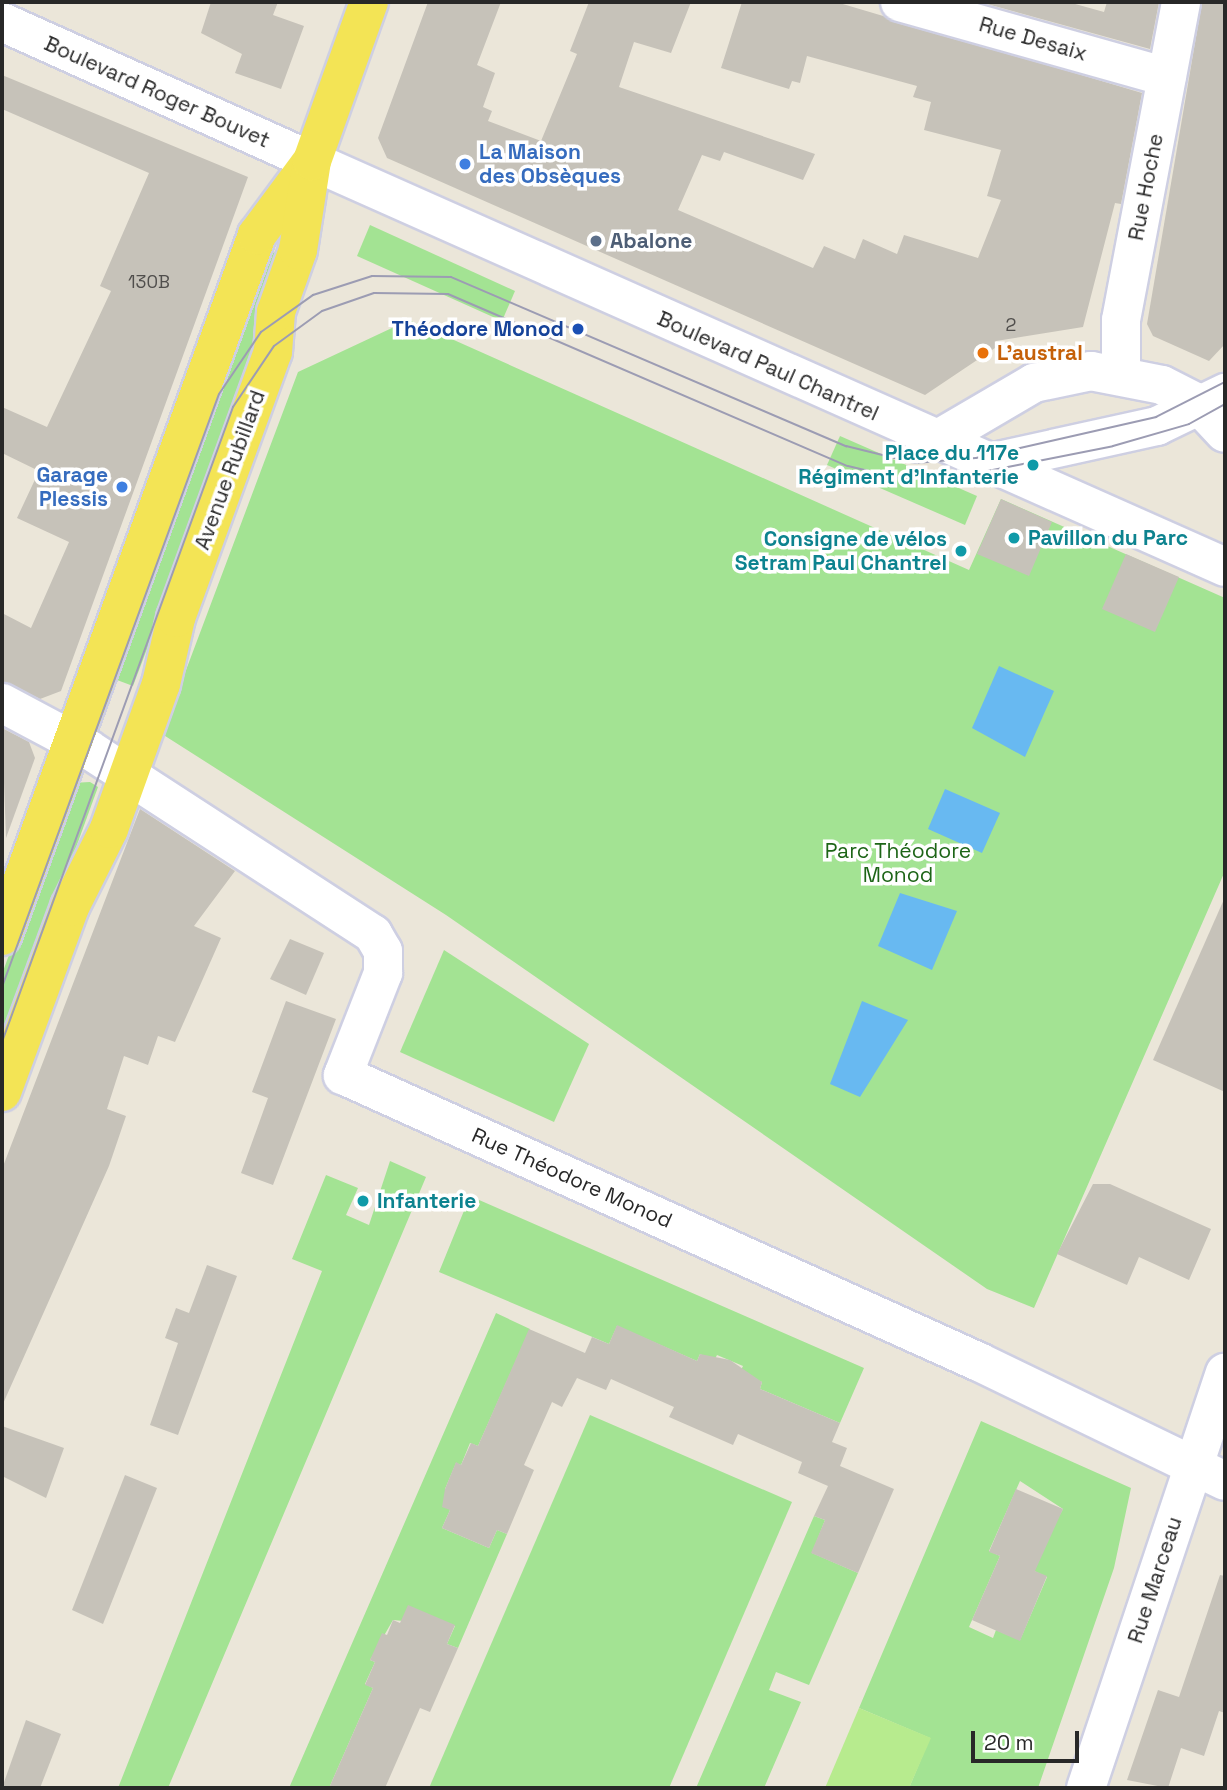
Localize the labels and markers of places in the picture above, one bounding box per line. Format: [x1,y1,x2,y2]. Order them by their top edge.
place label: La Maison des Obsèques [479,139,621,189]
marker: La Maison des Obsèques [457,156,473,172]
place label: Abalone [610,228,692,254]
marker: Abalone [588,233,604,249]
place label: Théodore Monod [392,316,564,342]
marker: Théodore Monod [570,321,586,337]
place label: L'austral [997,340,1083,366]
marker: L'austral [975,345,991,361]
place label: Place du 117e Régiment d'Infanterie [798,440,1019,490]
marker: Place du 117e Régiment d'Infanterie [1025,457,1041,473]
place label: Garage Plessis [36,462,108,512]
marker: Garage Plessis [114,479,130,495]
place label: Pavillon du Parc [1028,525,1188,551]
place label: Consigne de vélos Setram Paul Chantrel [735,526,947,576]
marker: Pavillon du Parc [1006,530,1022,546]
marker: Consigne de vélos Setram Paul Chantrel [953,543,969,559]
place label: Infanterie [377,1188,476,1214]
marker: Infanterie [355,1193,371,1209]

